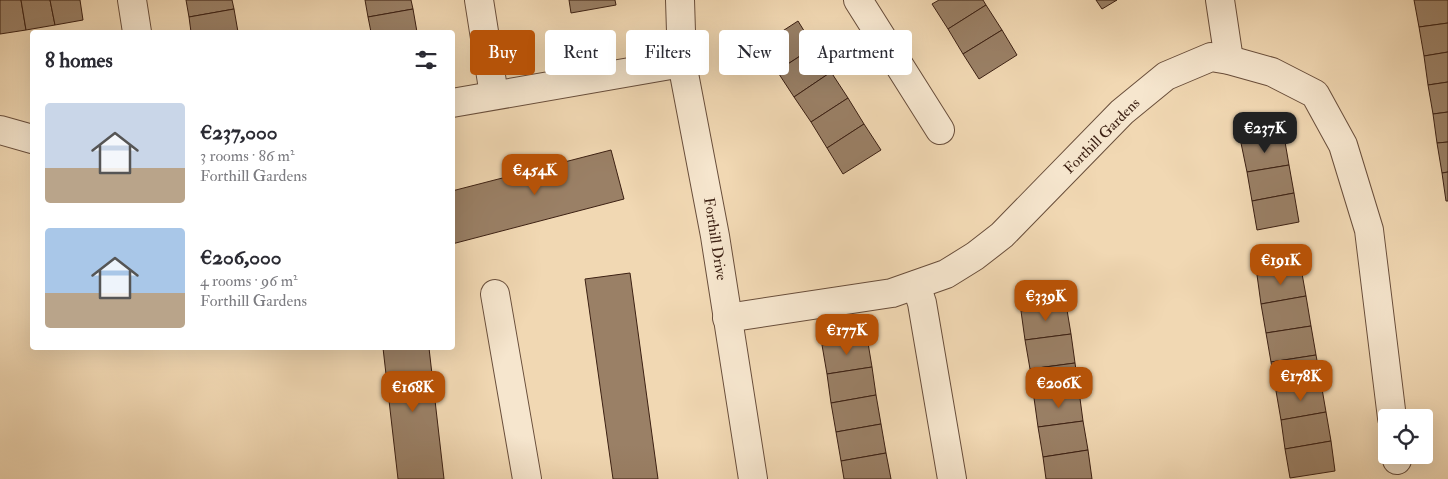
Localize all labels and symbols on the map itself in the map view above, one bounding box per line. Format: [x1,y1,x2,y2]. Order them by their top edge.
street label: Forthill Gardens [1060,94,1144,178]
pin: €237K [1230,112,1300,154]
pin: €454K [500,154,570,196]
street label: Forthill Drive [699,196,731,282]
pin: €191K [1246,244,1316,286]
pin: €339K [1011,280,1081,322]
pin: €177K [812,314,882,356]
pin: €178K [1266,360,1336,402]
pin: €206K [1024,366,1094,409]
pin: €168K [378,370,448,413]

